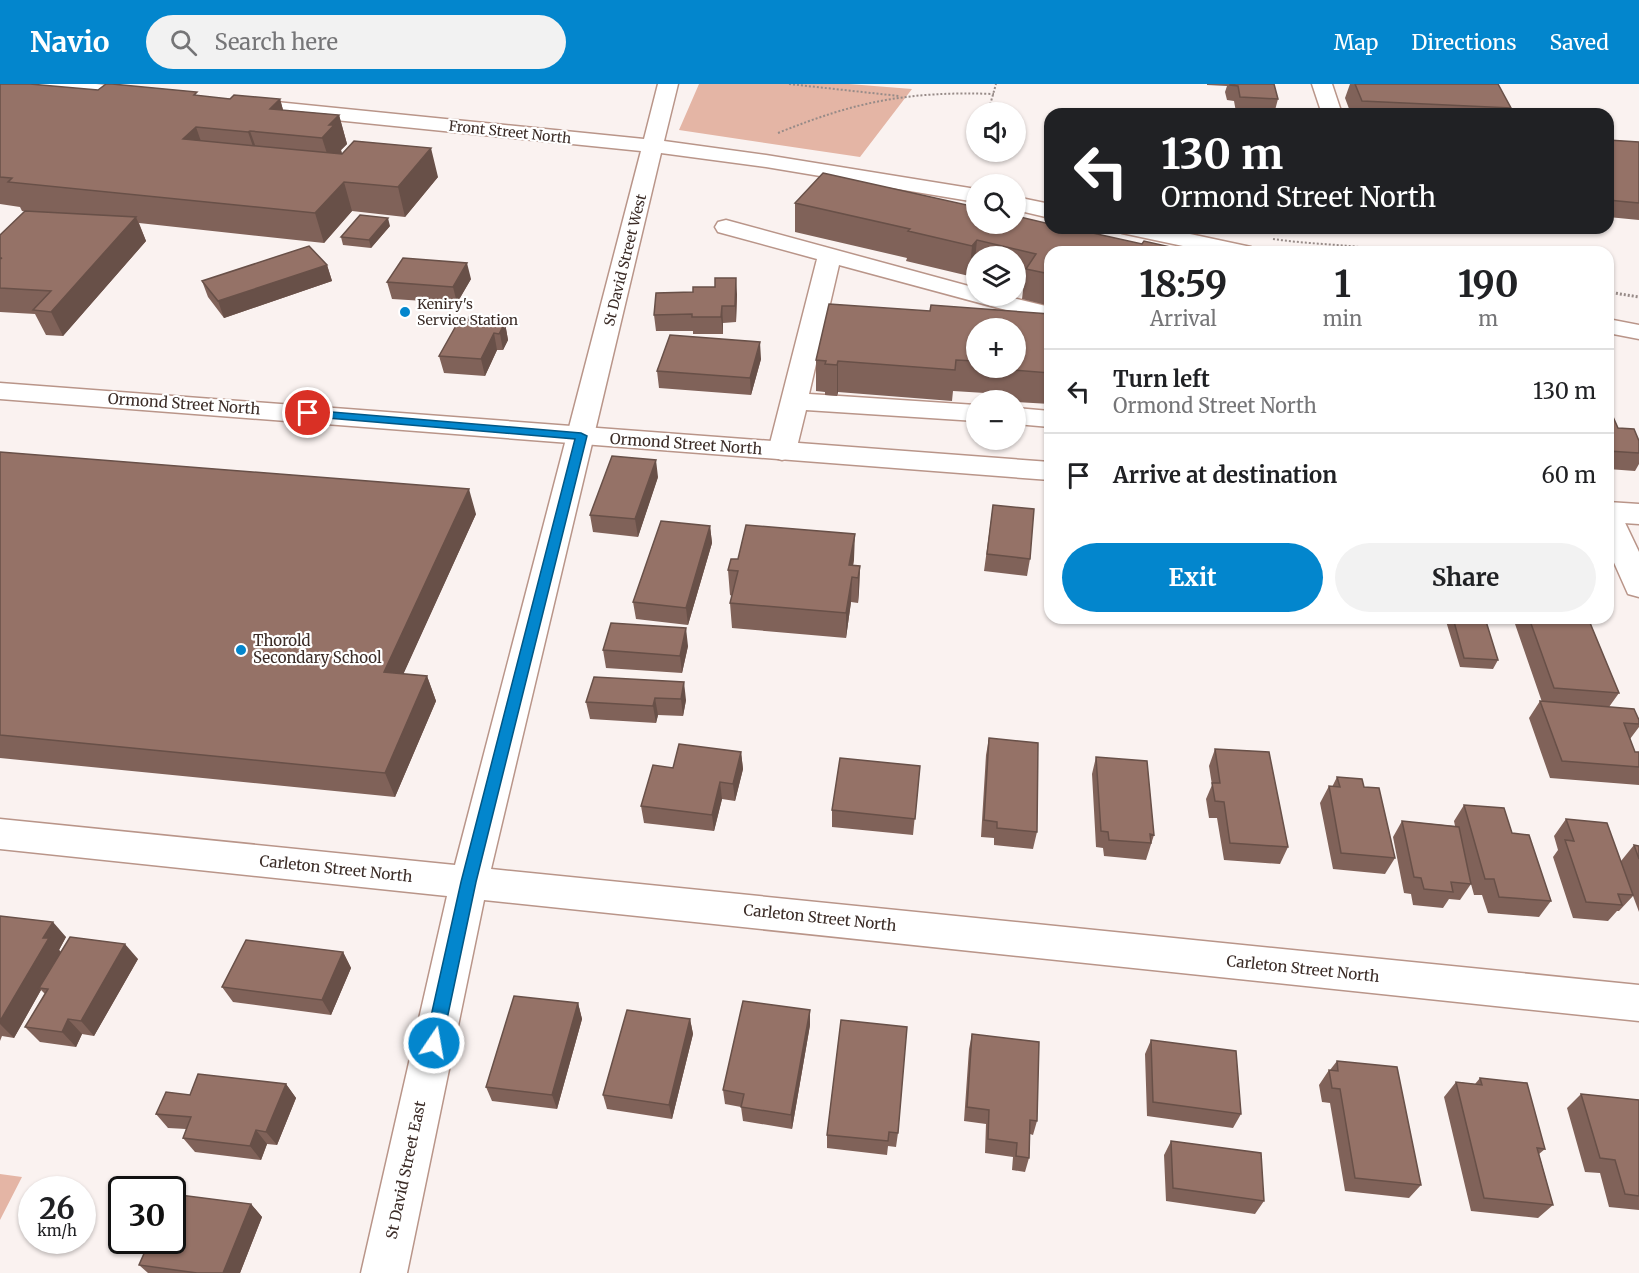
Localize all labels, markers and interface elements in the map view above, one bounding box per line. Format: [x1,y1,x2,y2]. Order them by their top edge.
search box [146,15,566,69]
text: Navio [30,24,110,60]
icon: search [167,26,200,59]
text: Search here [215,28,338,56]
text: Map [1334,29,1378,56]
text: Directions [1411,29,1516,56]
text: Saved [1549,29,1609,56]
map controls [966,102,1026,450]
button: sound [966,102,1026,162]
street label: Front Street North [448,117,572,147]
text: 130 m [1161,128,1283,180]
icon: left [1062,132,1140,210]
button: search [966,174,1026,234]
text: Ormond Street North [1161,180,1436,214]
street label: St David Street West [600,192,650,328]
button: layers [966,246,1026,306]
text: 18:59 [1139,262,1227,307]
text: 1 [1334,262,1351,307]
text: 190 [1458,262,1519,307]
place label: Keniry's Service Station [417,295,518,329]
marker: Keniry's Service Station [398,305,412,319]
text: Arrival [1150,306,1217,331]
text: min [1323,306,1362,331]
text: m [1478,306,1498,331]
button: + [966,318,1026,378]
text: Turn left [1113,365,1210,393]
icon: left [1062,375,1095,408]
text: 130 m [1533,377,1596,405]
pin [282,387,333,438]
street label: Ormond Street North [107,389,261,418]
button: − [966,390,1026,450]
text: Ormond Street North [1113,393,1317,418]
icon: arrive [291,396,324,429]
street label: Ormond Street North [609,429,763,458]
icon: arrive [1062,459,1095,492]
text: Arrive at destination [1113,461,1337,489]
text: 60 m [1542,461,1596,489]
button: Exit [1062,543,1323,612]
button: Share [1335,543,1596,612]
place label: Thorold Secondary School [253,631,382,667]
marker: Thorold Secondary School [234,643,248,657]
street label: Carleton Street North [259,851,414,886]
street label: Carleton Street North [743,900,898,935]
street label: Carleton Street North [1226,951,1381,986]
position arrow [402,1011,466,1075]
street label: St David Street East [382,1099,430,1241]
speed limit sign: 30 [108,1176,186,1254]
text: 26 [39,1189,75,1227]
text: km/h [37,1221,77,1240]

